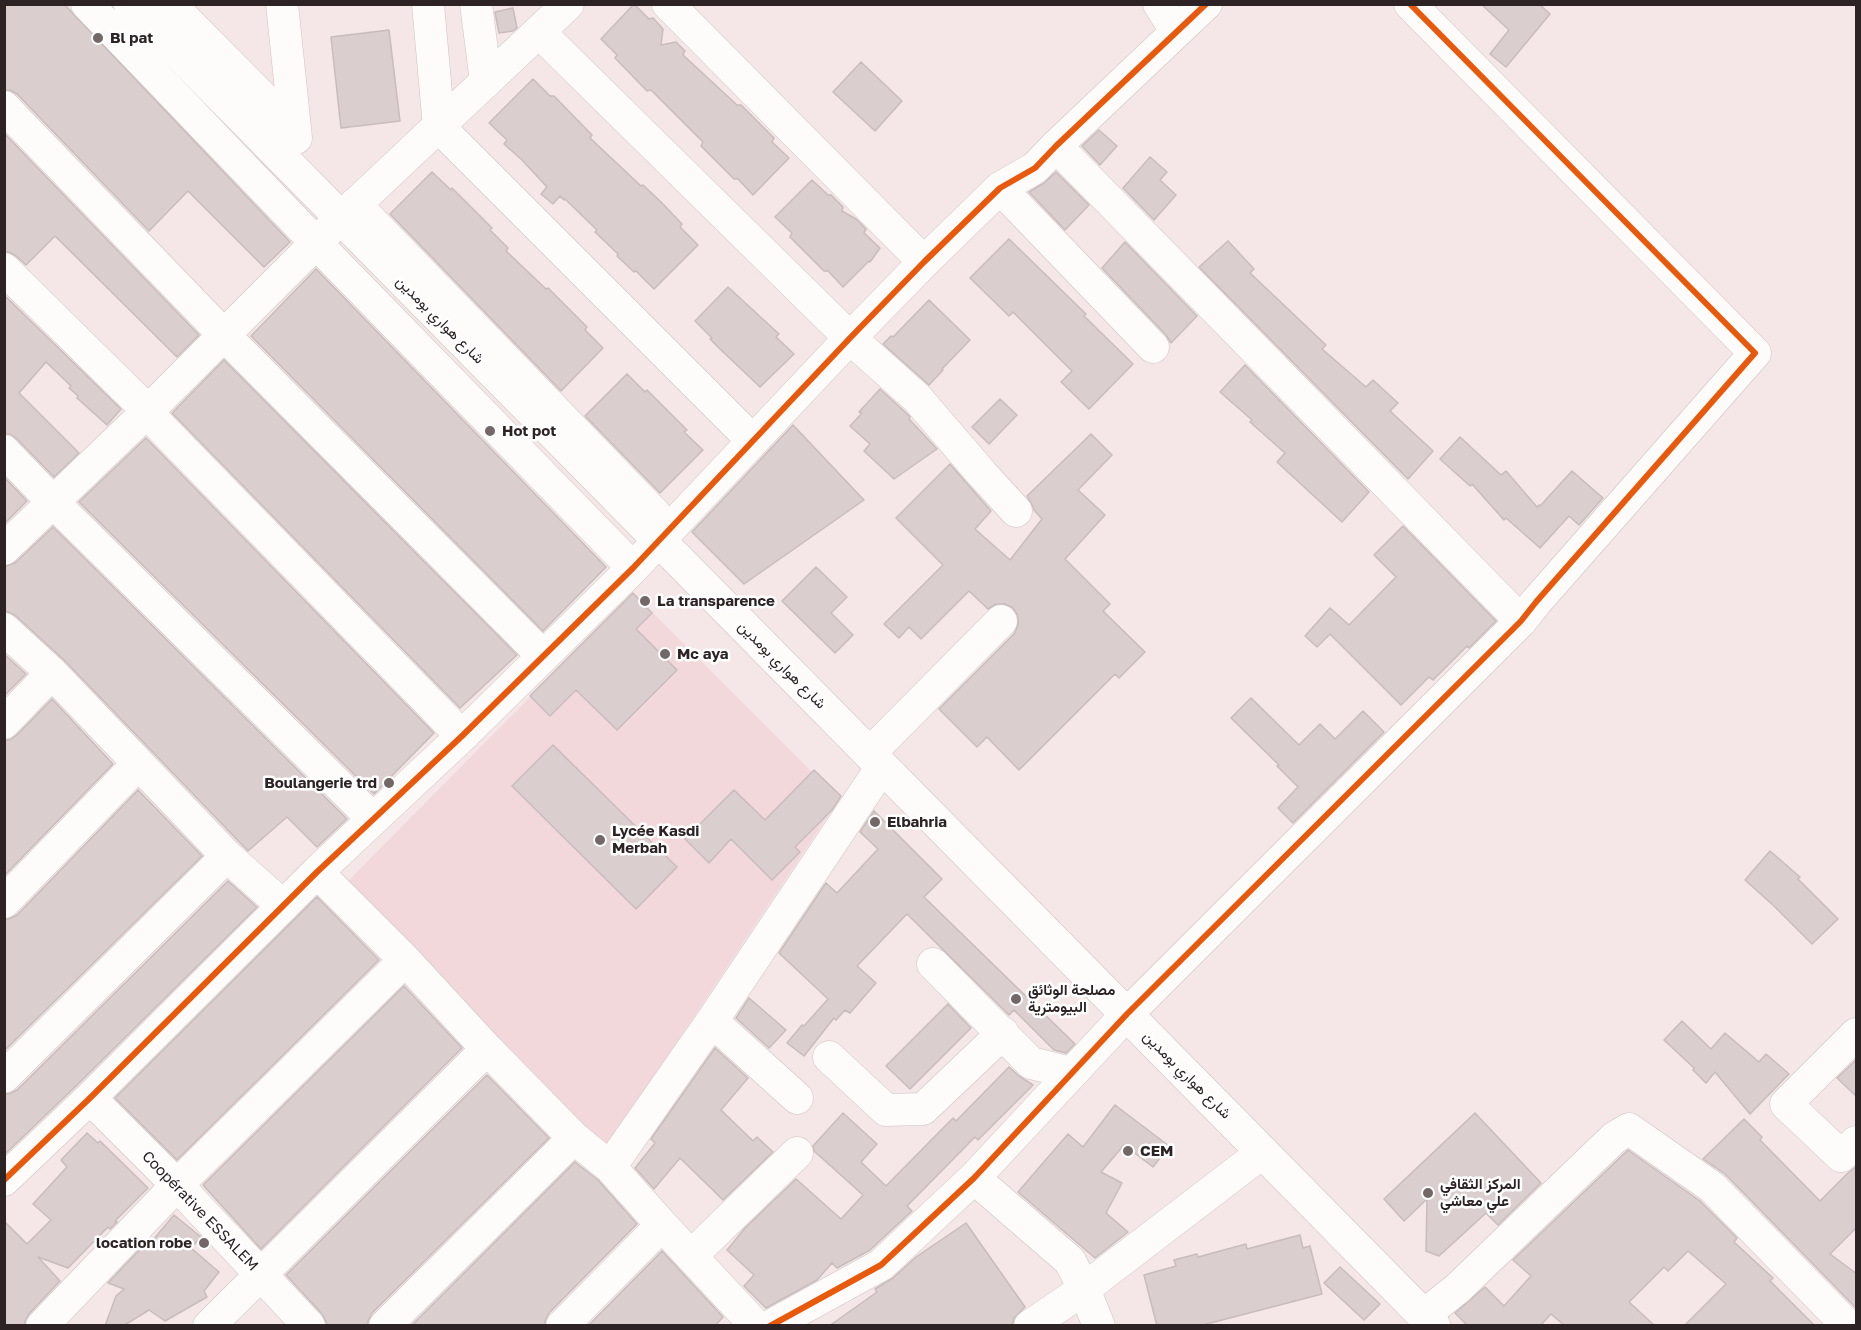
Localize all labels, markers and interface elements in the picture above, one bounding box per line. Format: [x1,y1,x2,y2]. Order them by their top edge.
place label: Bl pat [110,29,153,47]
marker: Bl pat [91,31,105,45]
street label: شارع هواري بومدين [392,272,488,368]
place label: Hot pot [502,422,556,440]
marker: Hot pot [483,424,497,438]
place label: La transparence [657,592,775,610]
marker: La transparence [638,594,652,608]
street label: شارع هواري بومدين [734,617,830,713]
place label: Mc aya [677,645,728,663]
marker: Mc aya [658,647,672,661]
place label: Boulangerie trd [264,774,377,792]
marker: Boulangerie trd [382,776,396,790]
place label: Elbahria [887,813,947,831]
marker: Elbahria [868,815,882,829]
place label: Lycée Kasdi Merbah [612,822,699,857]
marker: Lycée Kasdi Merbah [593,833,607,847]
place label: مصلحة الوثائق البيومترية [1028,981,1115,1016]
marker: مصلحة الوثائق البيومترية [1009,992,1023,1006]
street label: شارع هواري بومدين [1139,1027,1235,1123]
place label: CEM [1140,1142,1173,1160]
marker: CEM [1121,1144,1135,1158]
street label: Coopérative ESSALEM [138,1147,262,1275]
place label: المركز الثقافي علي معاشي [1440,1175,1521,1210]
marker: المركز الثقافي علي معاشي [1421,1186,1435,1200]
place label: location robe [96,1234,192,1252]
marker: location robe [197,1236,211,1250]

